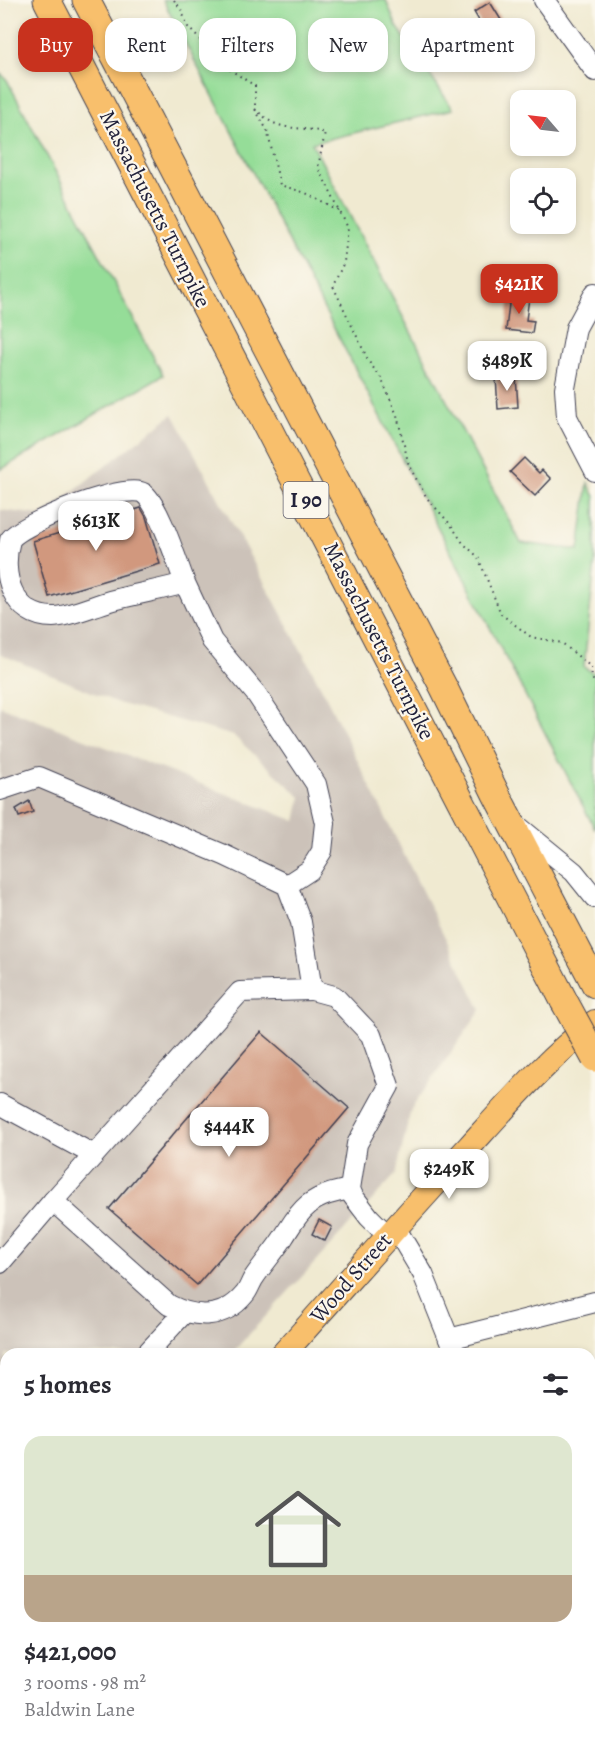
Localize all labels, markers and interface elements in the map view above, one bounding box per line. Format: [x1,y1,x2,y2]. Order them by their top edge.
chip: Buy [18,18,93,72]
chip: Rent [105,18,187,72]
chip: Filters [199,18,296,72]
chip: New [308,18,388,72]
chip: Apartment [400,18,535,72]
north arrow [510,90,576,156]
map controls [510,90,576,234]
street label: Massachusetts Turnpike [92,105,218,313]
button: locate [510,168,576,234]
pin: $421K [477,264,561,315]
text: $421K [495,270,543,297]
pin: $489K [465,341,549,392]
text: $489K [482,347,532,374]
road number: I 90 [284,482,328,518]
pin: $613K [54,501,138,552]
text: $613K [72,507,120,534]
street label: Massachusetts Turnpike [316,537,442,745]
pin: $444K [187,1107,271,1158]
text: $444K [204,1113,254,1140]
pin: $249K [407,1149,491,1200]
text: $249K [424,1155,474,1182]
street label: Wood Street [303,1226,399,1330]
text: 5 homes [24,1367,112,1402]
icon: filters [539,1368,572,1401]
icon: home [244,1475,352,1583]
text: $421,000 [24,1634,116,1669]
text: 3 rooms · 98 m² [24,1669,146,1696]
text: Baldwin Lane [24,1696,135,1723]

